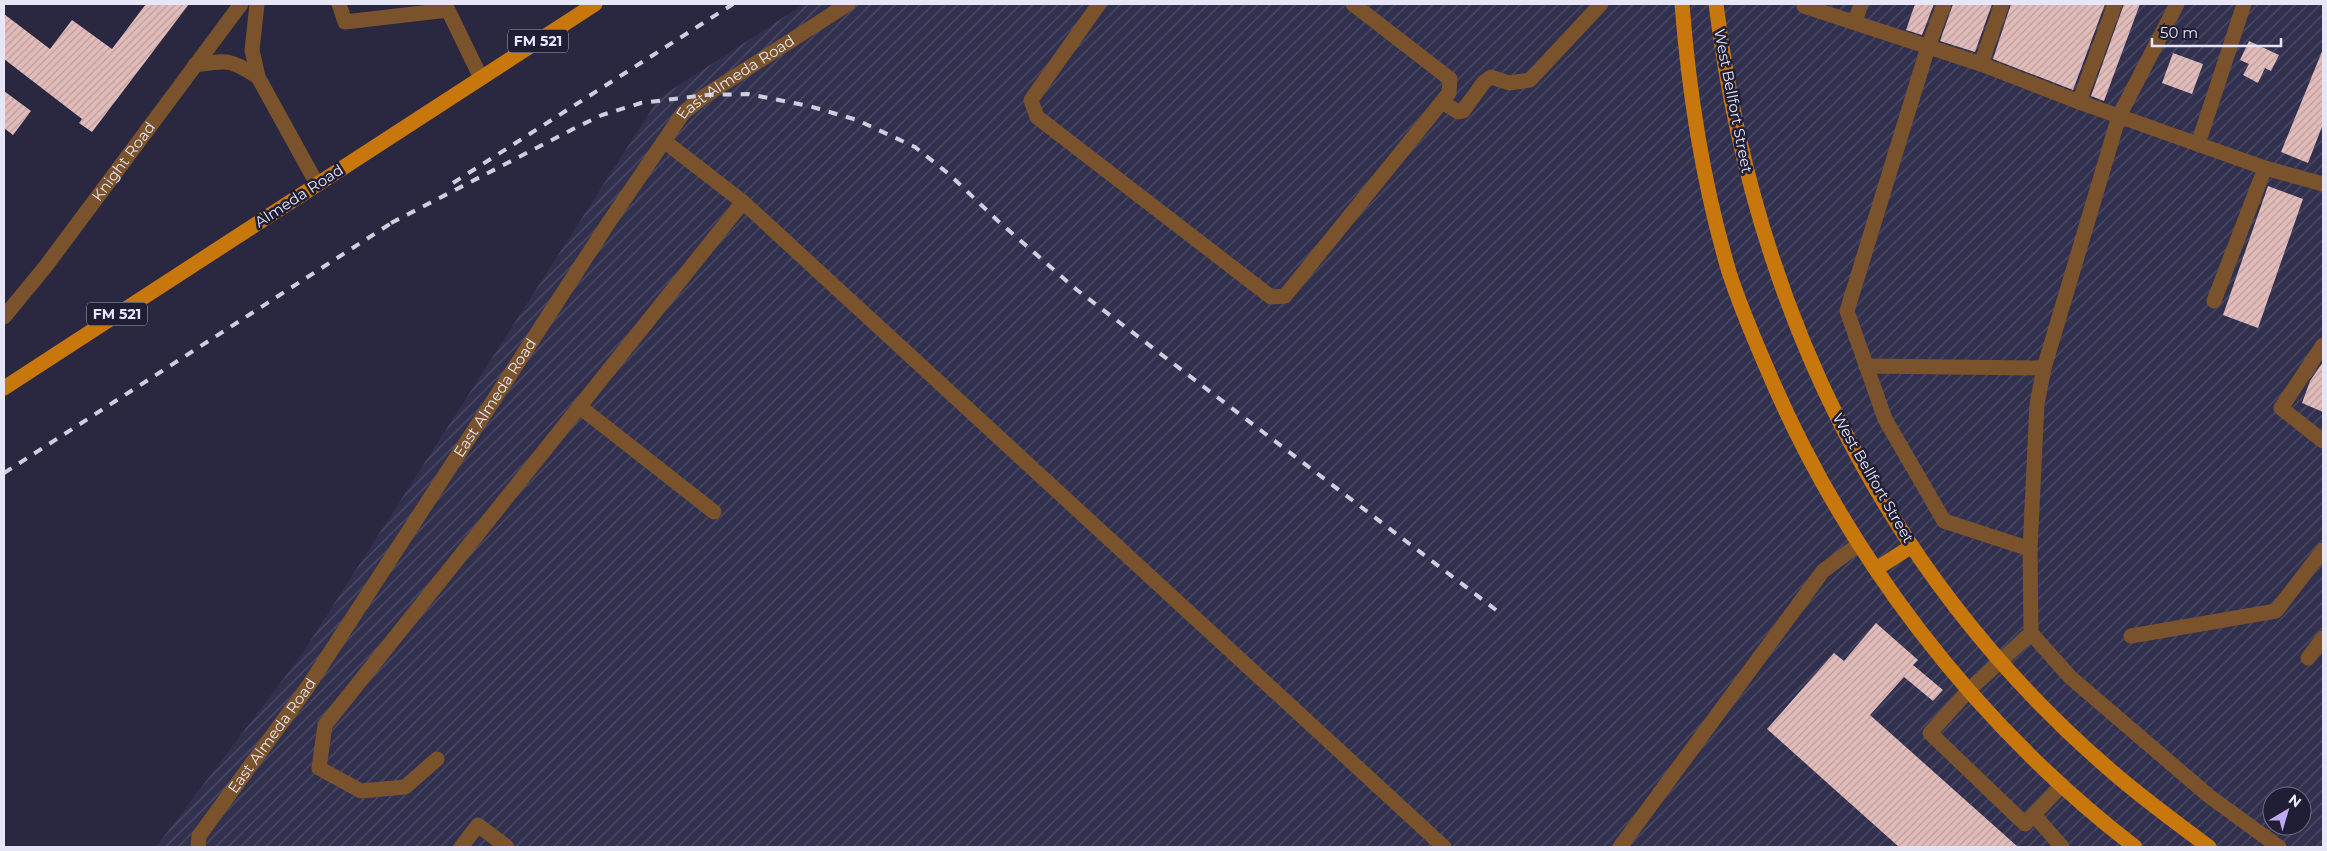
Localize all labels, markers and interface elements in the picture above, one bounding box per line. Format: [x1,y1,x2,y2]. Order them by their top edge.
scale bar [2152,15,2281,47]
text: 50 m [2160,23,2198,42]
street label: West Bellfort Street [1710,27,1757,175]
road number: FM 521 [508,29,568,52]
street label: East Almeda Road [672,31,798,123]
street label: Knight Road [87,118,159,205]
street label: Almeda Road [251,160,347,231]
road number: FM 521 [87,302,147,326]
street label: East Almeda Road [449,334,540,461]
street label: West Bellfort Street [1829,409,1918,546]
street label: East Almeda Road [223,674,320,797]
north arrow [2262,786,2312,836]
text: N [2285,790,2305,811]

